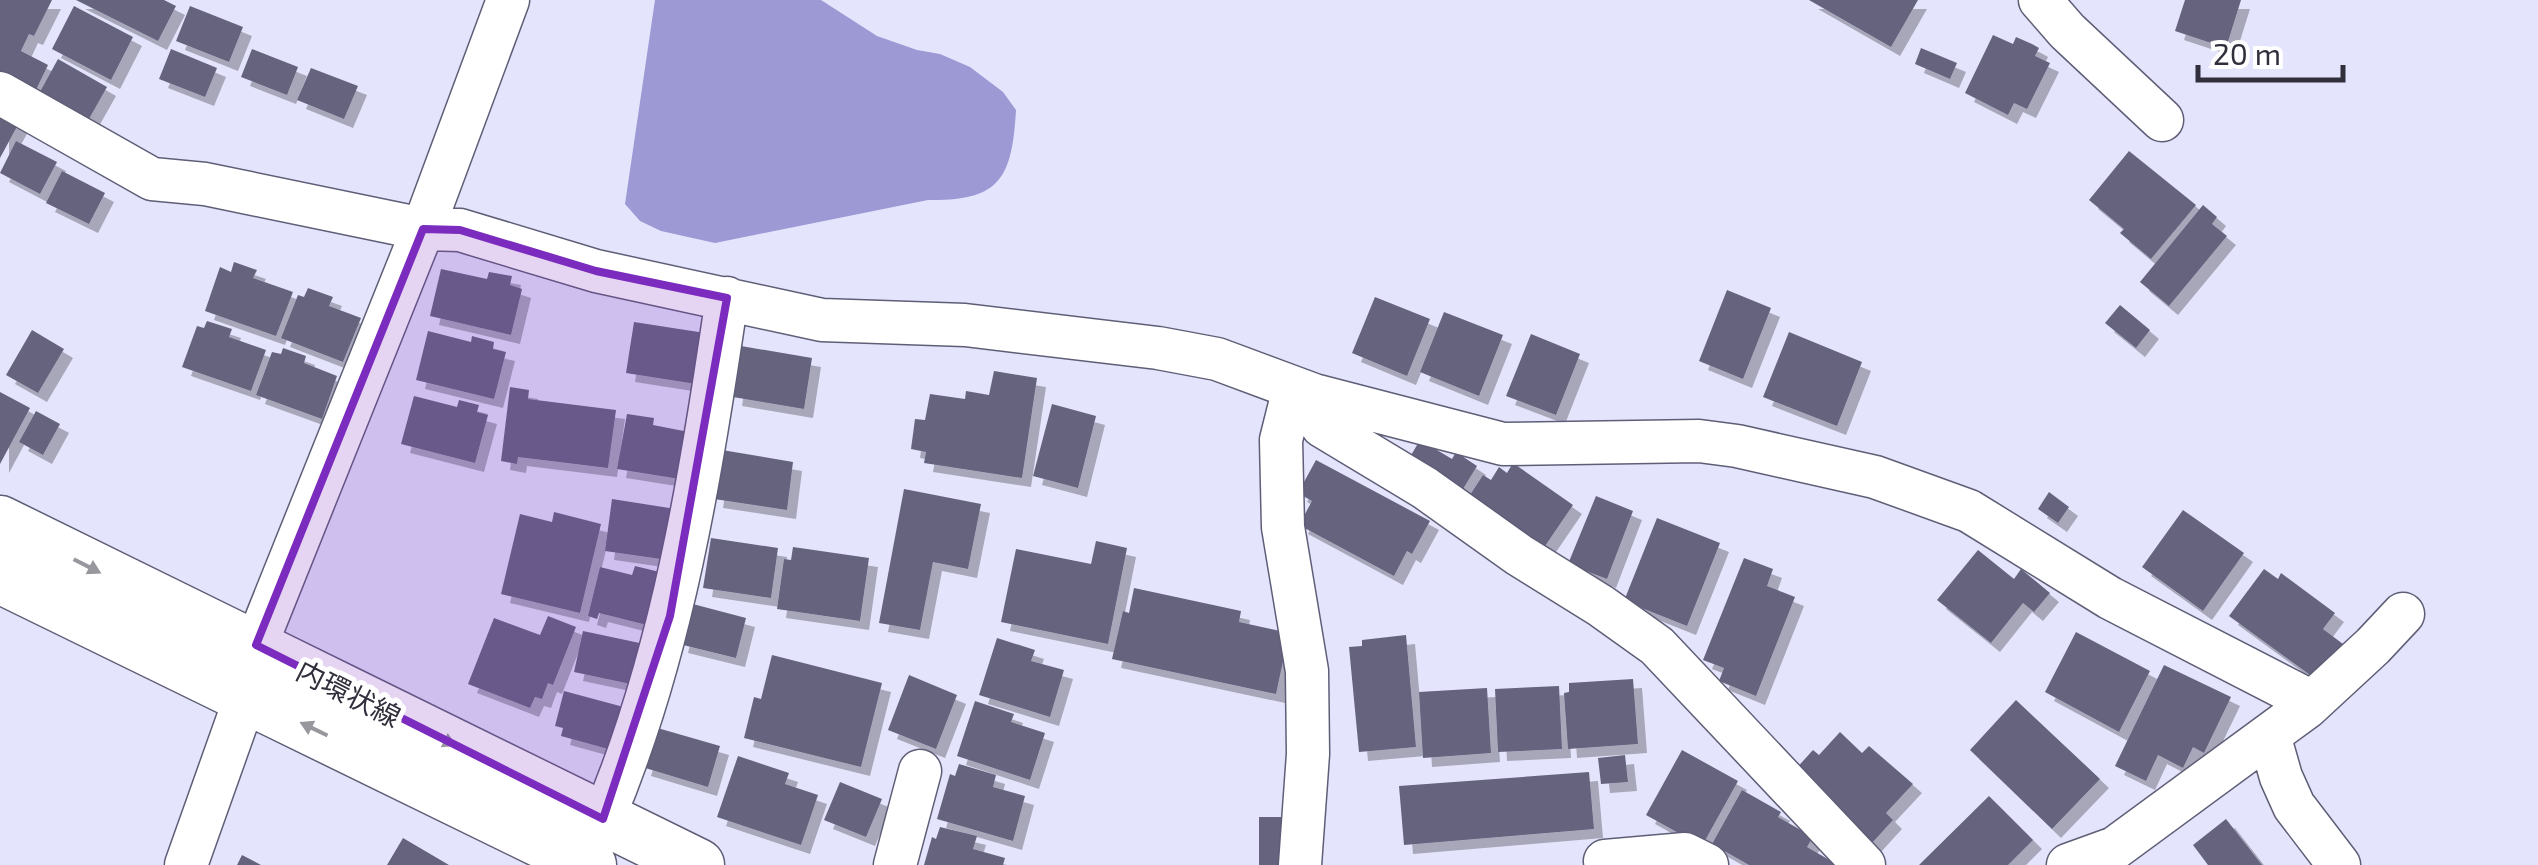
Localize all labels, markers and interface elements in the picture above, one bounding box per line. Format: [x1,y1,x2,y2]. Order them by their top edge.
scale bar [2198,20,2343,82]
text: 20 m [2213,35,2281,71]
one-way arrow [73,557,102,574]
street label: 内環状線 [291,652,407,734]
one-way arrow [300,721,329,738]
one-way arrow [428,730,457,747]

